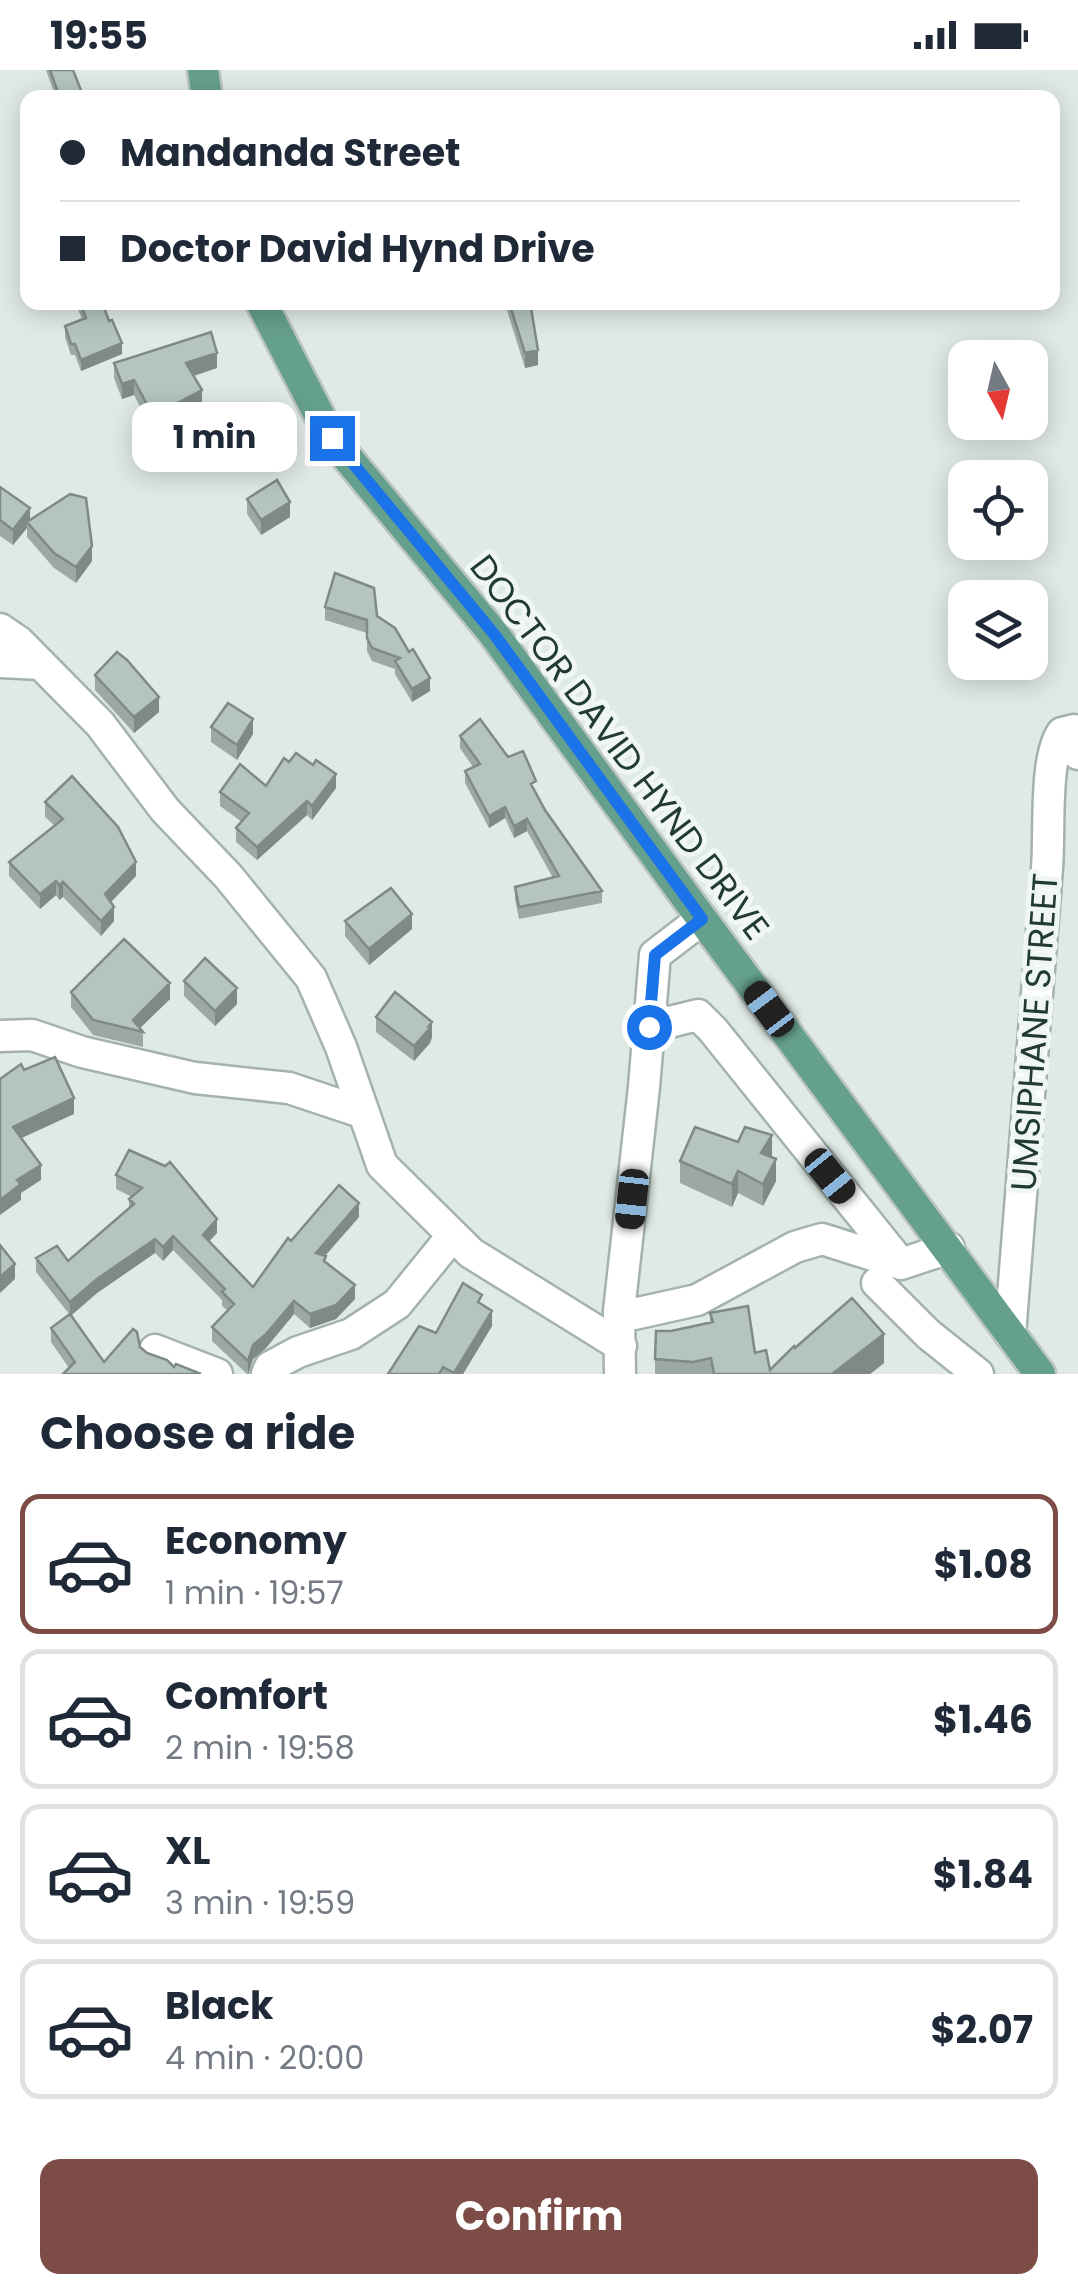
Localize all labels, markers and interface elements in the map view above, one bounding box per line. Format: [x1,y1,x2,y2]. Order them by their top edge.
text: 19:55 [50,9,148,62]
text: Mandanda Street [120,126,460,179]
text: Doctor David Hynd Drive [120,222,595,275]
north arrow [948,340,1048,440]
map controls [948,340,1048,680]
callout: 1 min [132,403,297,473]
text: 1 min [173,414,256,459]
route end [310,416,355,461]
button: locate [948,460,1048,560]
street label: DOCTOR DAVID HYND DRIVE [459,544,781,950]
button: layers [948,580,1048,680]
street label: UMSIPHANE STREET [998,871,1070,1193]
car [739,976,799,1042]
route start [627,1005,672,1050]
car [799,1143,861,1209]
car [614,1168,650,1230]
text: Choose a ride [40,1402,355,1465]
text: Economy [165,1514,347,1567]
icon: car [45,1519,135,1609]
text: $1.08 [934,1538,1033,1591]
text: 1 min · 19:57 [165,1570,344,1615]
text: Comfort [165,1669,328,1722]
icon: car [45,1674,135,1764]
text: $1.46 [933,1693,1033,1746]
text: 2 min · 19:58 [165,1725,355,1770]
text: XL [165,1824,210,1877]
icon: car [45,1829,135,1919]
text: $1.84 [933,1848,1033,1901]
text: 3 min · 19:59 [165,1880,355,1925]
text: Black [165,1979,274,2032]
icon: car [45,1984,135,2074]
text: $2.07 [930,2003,1033,2056]
text: 4 min · 20:00 [165,2035,364,2080]
button: Confirm [40,2159,1038,2274]

